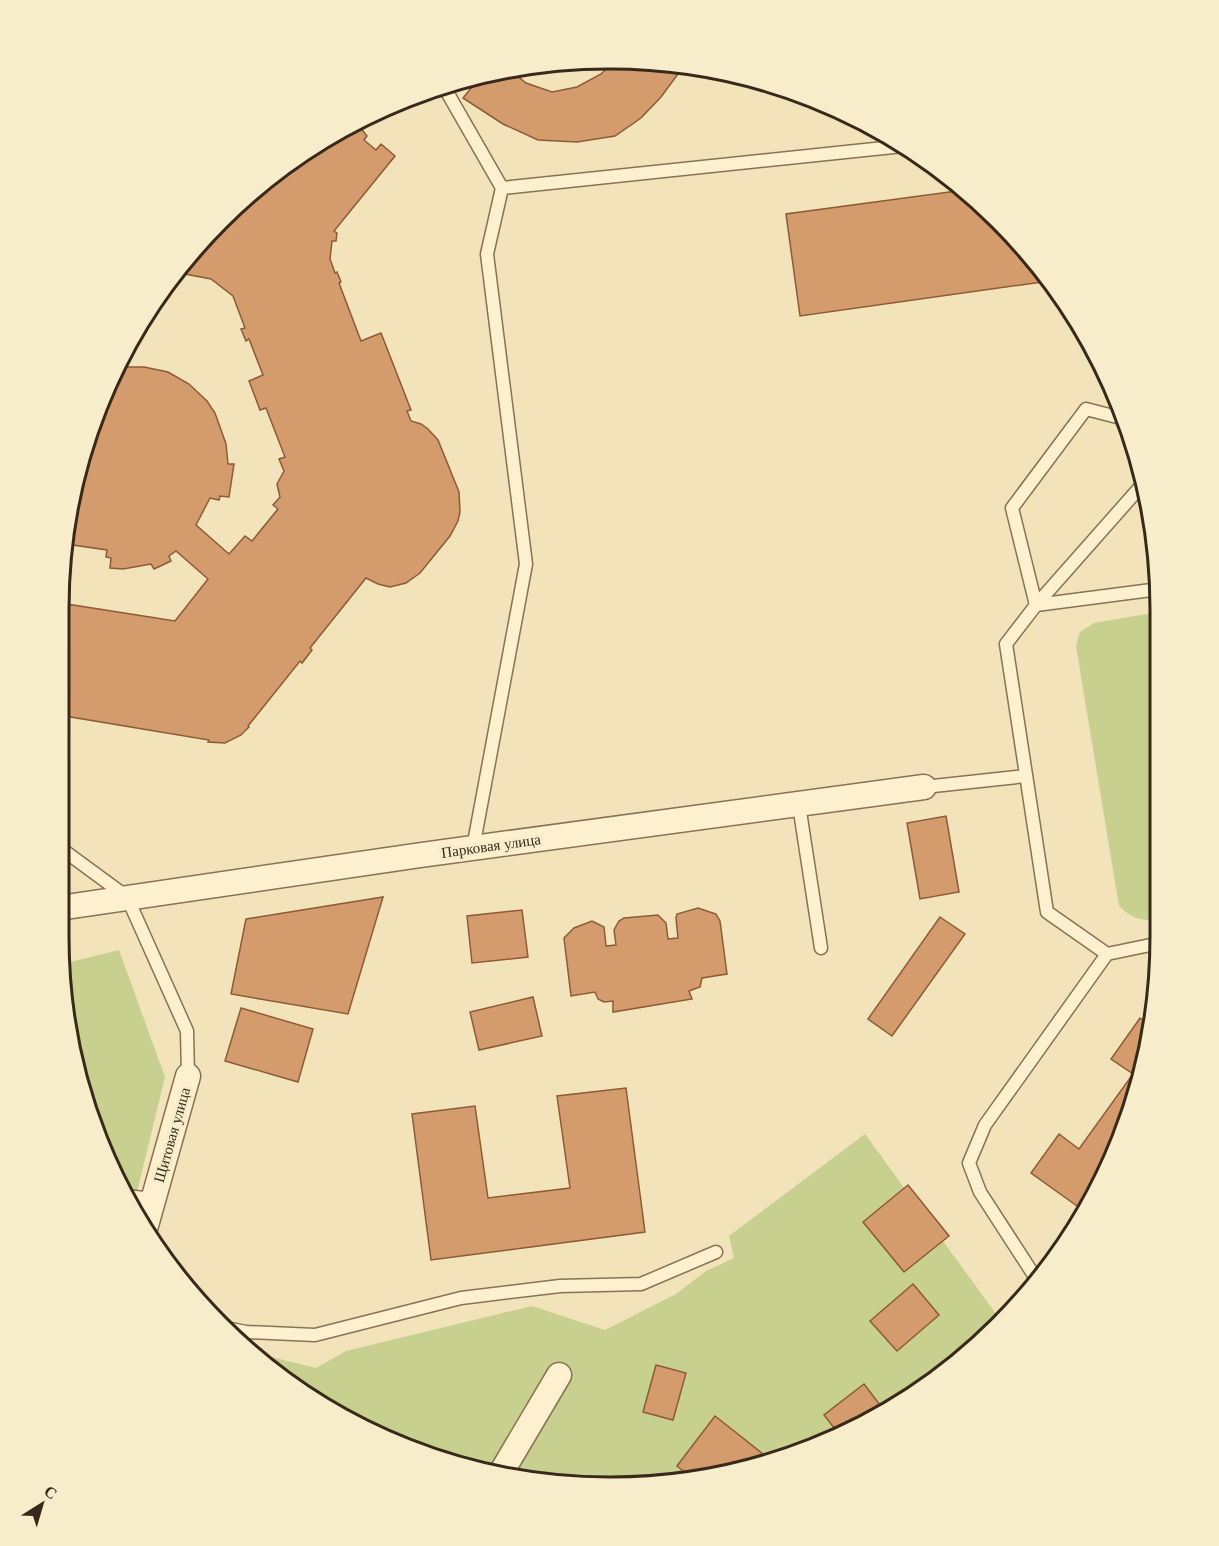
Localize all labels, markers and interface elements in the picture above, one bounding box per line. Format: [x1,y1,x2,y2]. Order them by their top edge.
street label: Парковая улица [440,831,542,861]
street label: Щитовая улица [151,1085,193,1184]
north arrow [12,1474,72,1534]
text: С [41,1482,60,1503]

